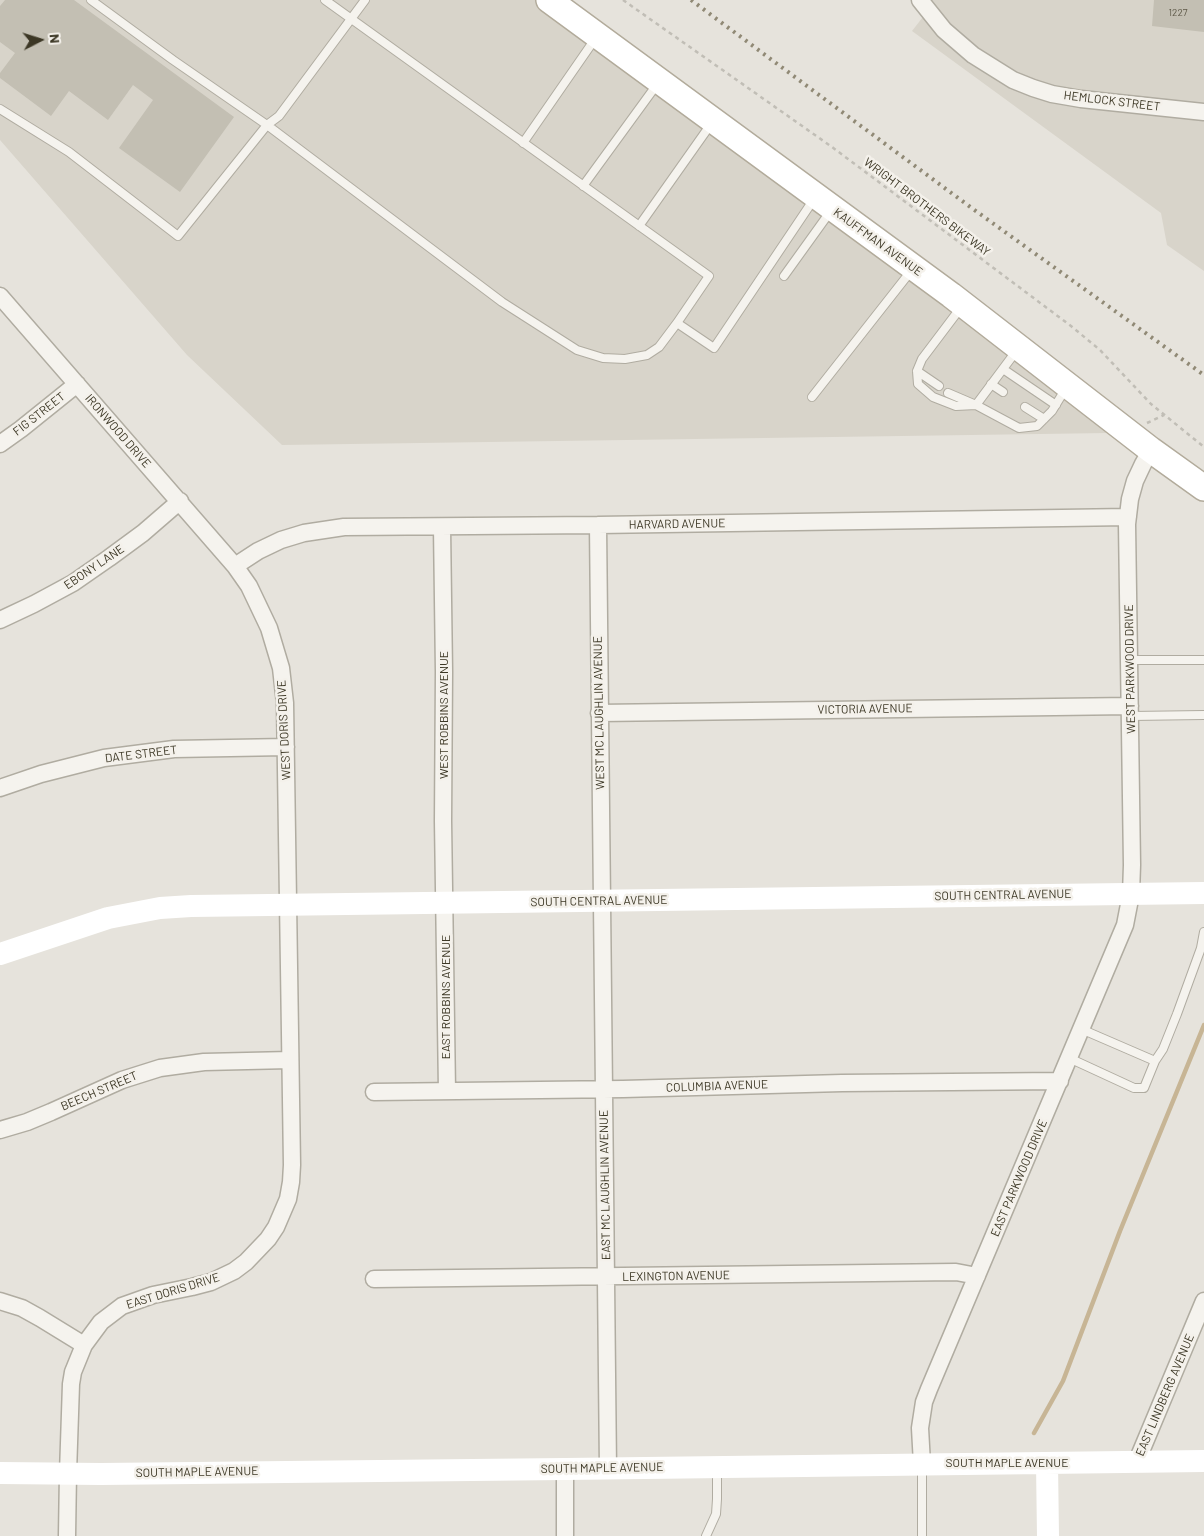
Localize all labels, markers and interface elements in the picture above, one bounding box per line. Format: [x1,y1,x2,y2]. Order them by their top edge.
house number: 1227 [1169,7,1187,19]
north arrow [15,15,65,65]
text: N [47,33,64,44]
street label: HEMLOCK STREET [1063,88,1161,114]
street label: WRIGHT BROTHERS BIKEWAY [861,155,993,259]
street label: KAUFFMAN AVENUE [831,205,925,279]
street label: FIG STREET [10,389,68,439]
street label: IRONWOOD DRIVE [82,391,154,471]
street label: HARVARD AVENUE [628,516,726,532]
street label: EBONY LANE [61,542,127,592]
street label: WEST PARKWOOD DRIVE [1122,604,1138,734]
street label: WEST MC LAUGHLIN AVENUE [590,636,608,790]
street label: WEST ROBBINS AVENUE [437,651,451,779]
street label: WEST DORIS DRIVE [274,680,294,780]
street label: VICTORIA AVENUE [817,701,913,717]
street label: DATE STREET [104,742,178,766]
street label: SOUTH CENTRAL AVENUE [934,887,1072,903]
street label: SOUTH CENTRAL AVENUE [530,893,668,909]
street label: EAST ROBBINS AVENUE [439,935,453,1059]
street label: BEECH STREET [59,1068,139,1114]
street label: COLUMBIA AVENUE [666,1077,768,1095]
street label: EAST MC LAUGHLIN AVENUE [596,1110,614,1260]
street label: EAST PARKWOOD DRIVE [988,1117,1050,1239]
street label: LEXINGTON AVENUE [622,1268,730,1284]
street label: EAST DORIS DRIVE [125,1270,221,1312]
street label: EAST LINDBERG AVENUE [1133,1332,1197,1458]
street label: SOUTH MAPLE AVENUE [946,1456,1068,1470]
street label: SOUTH MAPLE AVENUE [540,1460,664,1476]
street label: SOUTH MAPLE AVENUE [135,1464,259,1480]

